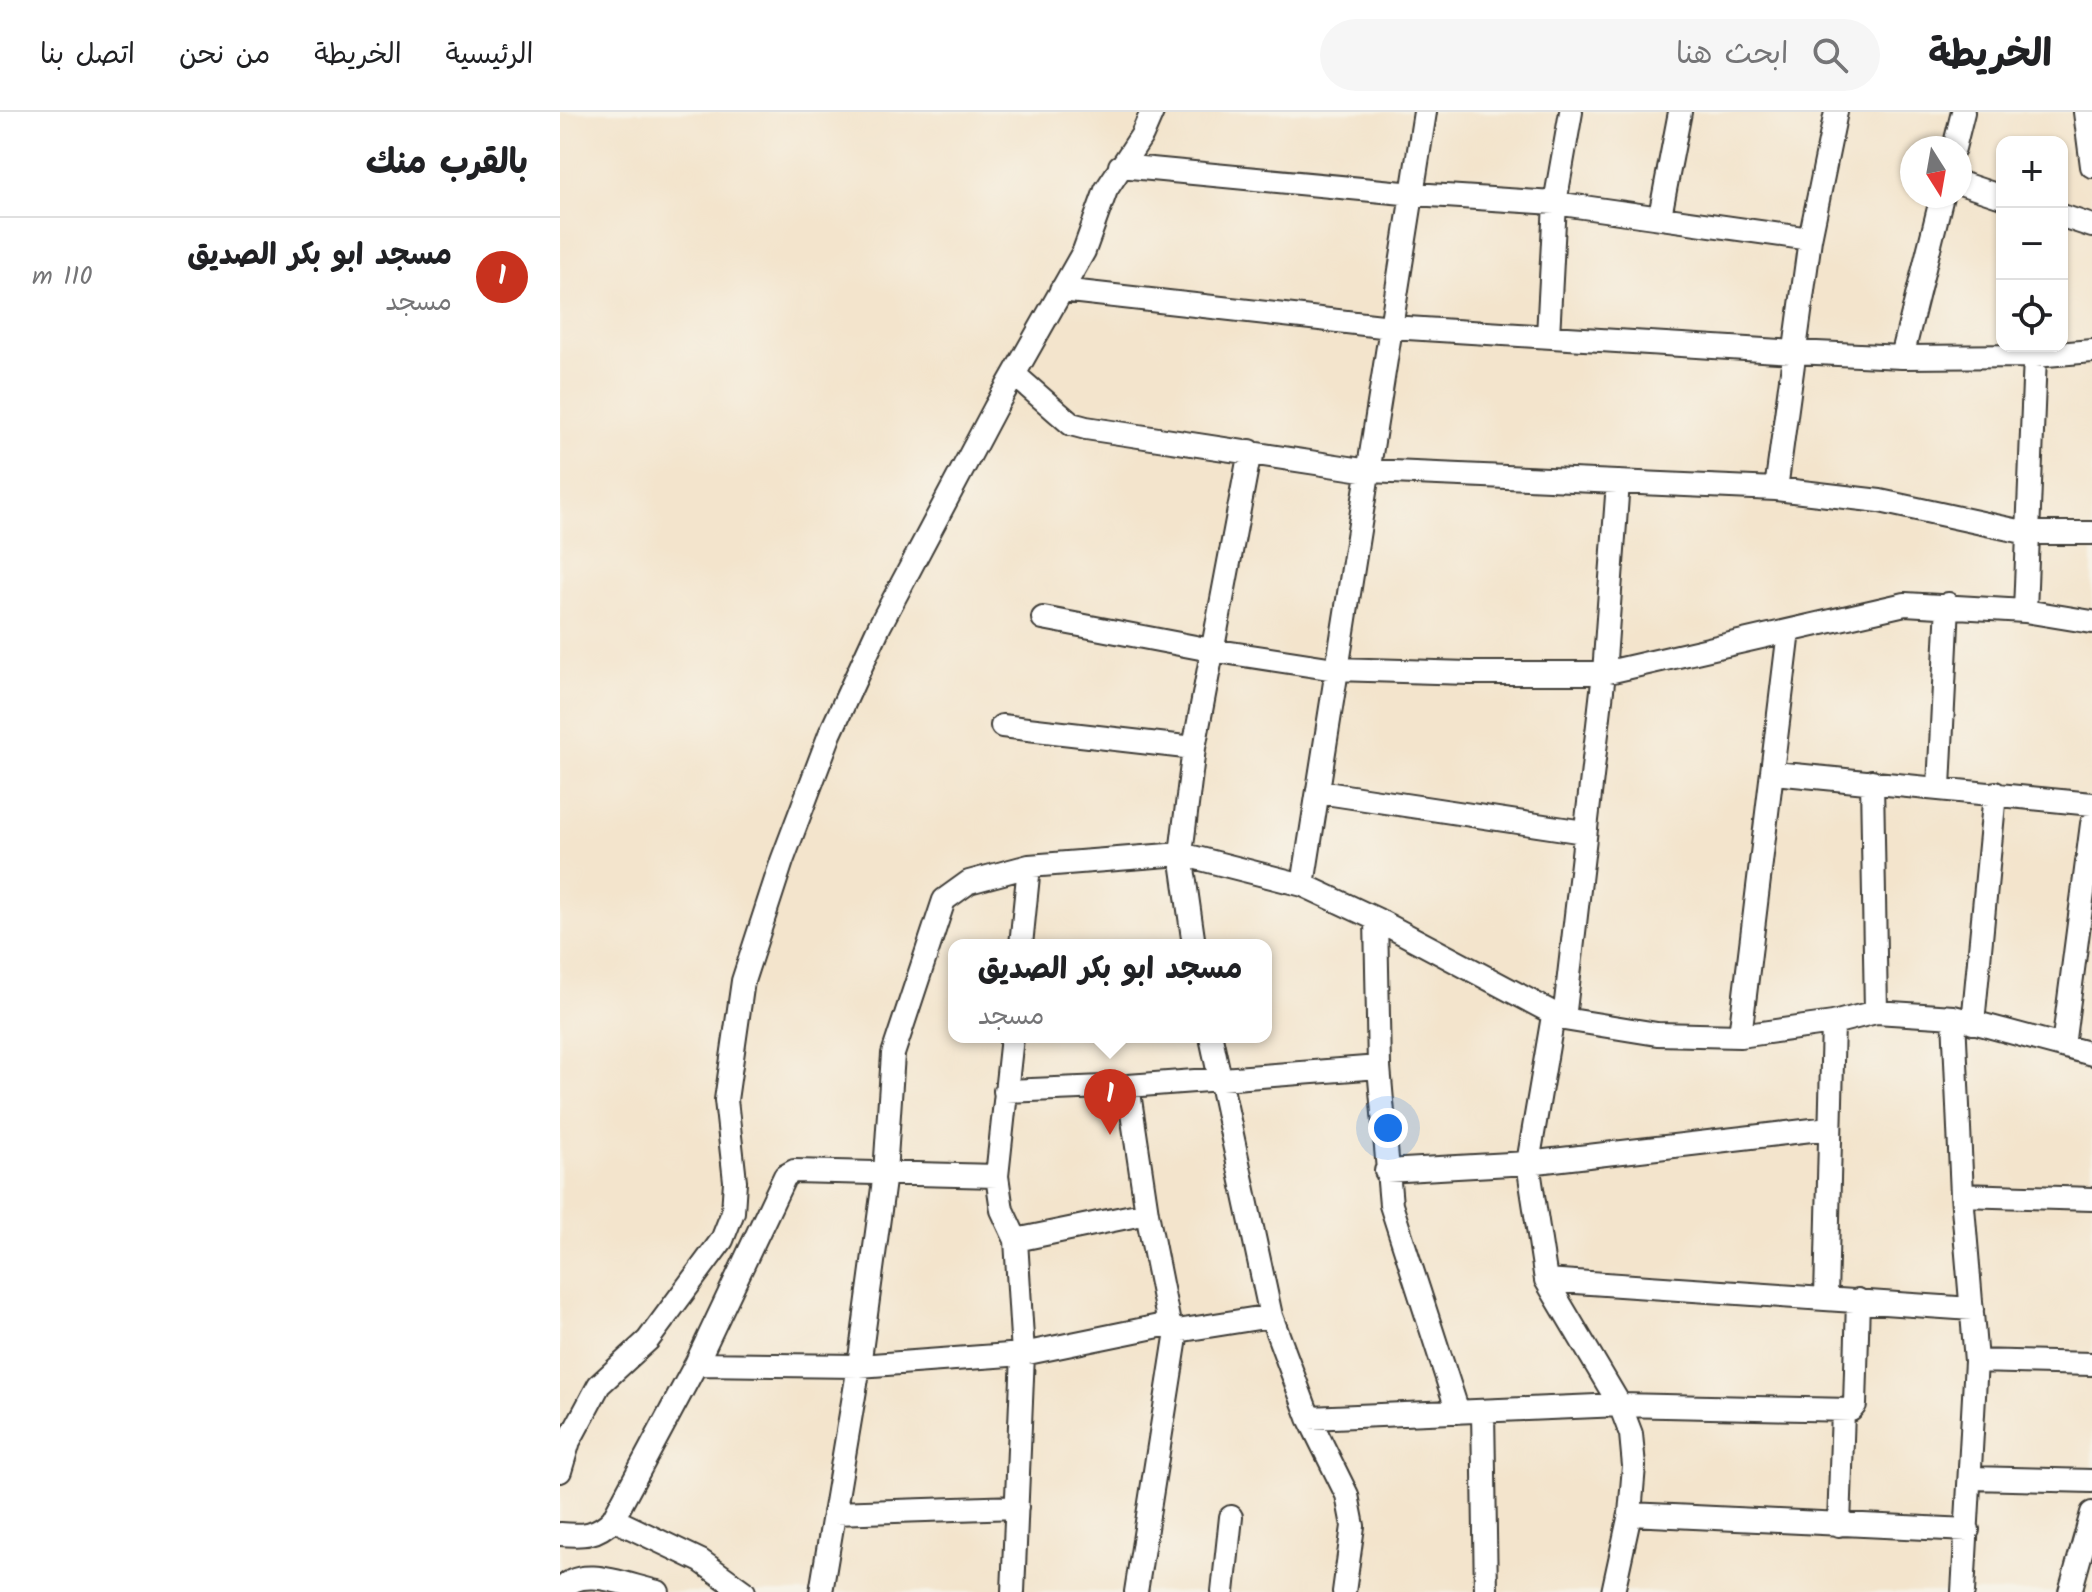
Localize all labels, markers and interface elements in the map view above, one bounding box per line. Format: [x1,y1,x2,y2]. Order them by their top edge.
search box [1320,19,1880,91]
text: الخريطة [1928,26,2052,86]
text: ابحث هنا [1676,31,1788,79]
text: اتصل بنا [40,33,135,78]
text: من نحن [179,33,270,78]
text: الخريطة [314,33,402,78]
text: الرئيسية [446,33,533,78]
icon: search [1808,33,1852,77]
north arrow [1900,136,1972,208]
map controls [1996,136,2068,352]
button: + [1996,136,2068,208]
text: بالقرب منك [366,137,528,191]
button: − [1996,208,2068,280]
text: مسجد ابو بكر الصديق [187,232,452,280]
text: 110 m [32,256,92,298]
text: 1 [498,256,506,298]
button: locate [1996,280,2068,352]
text: مسجد [385,282,452,324]
popup [948,939,1272,1043]
text: مسجد ابو بكر الصديق [978,946,1242,994]
text: مسجد [978,996,1044,1038]
pin: 1 [1084,1069,1136,1135]
your location [1368,1108,1408,1148]

